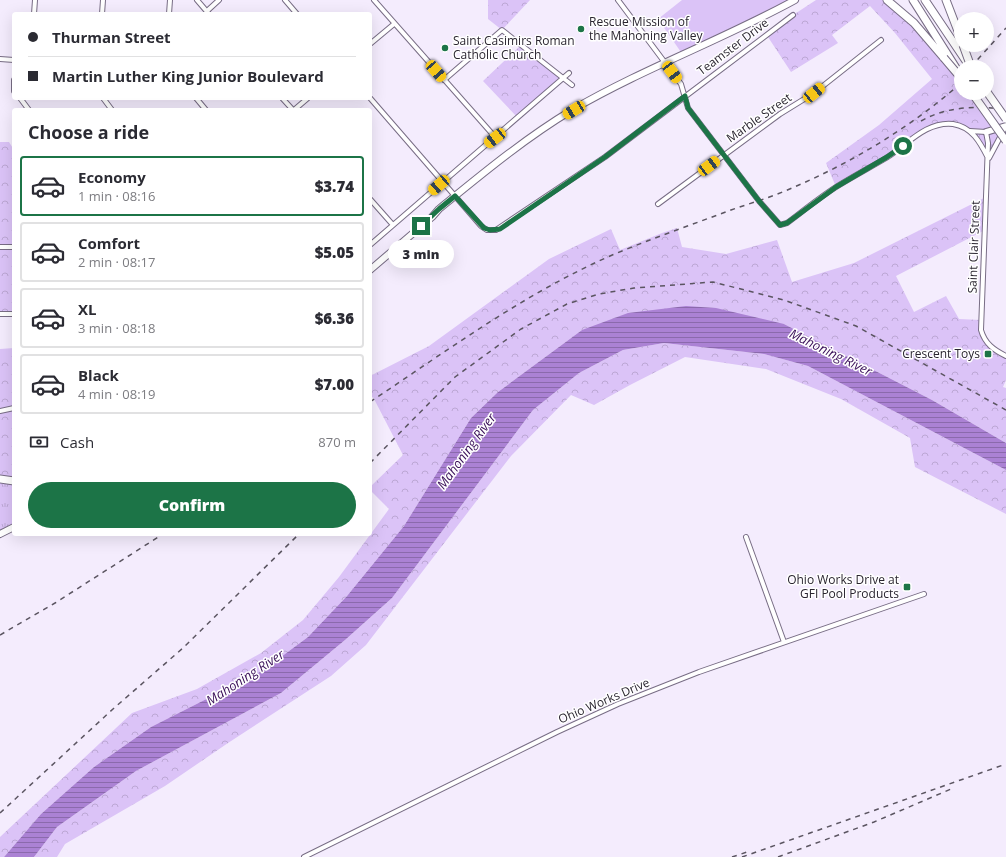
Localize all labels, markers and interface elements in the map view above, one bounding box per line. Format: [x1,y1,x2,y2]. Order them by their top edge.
map controls [954,12,994,100]
button: + [954,12,994,52]
place label: Rescue Mission of the Mahoning Valley [589,13,704,44]
street label: Teamster Drive [694,14,772,79]
marker: Rescue Mission of the Mahoning Valley [576,24,586,34]
text: Thurman Street [52,27,171,47]
place label: Saint Casimirs Roman Catholic Church [453,32,575,63]
marker: Saint Casimirs Roman Catholic Church [440,43,450,53]
car [424,58,448,84]
car [660,59,684,85]
button: − [954,60,994,100]
text: Martin Luther King Junior Boulevard [52,66,324,86]
car [801,81,827,105]
street label: Marble Street [723,89,795,146]
car [561,99,587,121]
text: Choose a ride [28,120,149,144]
car [482,126,508,150]
route start [894,137,912,155]
car [696,154,722,178]
text: Economy [78,167,146,187]
icon: car [30,168,66,204]
car [426,173,452,197]
text: $3.74 [315,176,354,196]
text: 1 min · 08:16 [78,187,155,205]
street label: Saint Clair Street [963,200,984,294]
route end [412,217,430,235]
text: Comfort [78,233,140,253]
icon: car [30,234,66,270]
callout: 3 min [388,240,454,268]
text: $5.05 [315,242,354,262]
text: 3 min [403,245,439,263]
text: 2 min · 08:17 [78,253,155,271]
text: XL [78,299,96,319]
icon: car [30,300,66,336]
text: $6.36 [315,308,354,328]
text: 3 min · 08:18 [78,319,155,337]
water label: Mahoning River [787,324,876,380]
place label: Crescent Toys [902,345,980,362]
marker: Crescent Toys [983,349,993,359]
text: Black [78,365,119,385]
icon: car [30,366,66,402]
text: $7.00 [315,374,354,394]
text: 4 min · 08:19 [78,385,155,403]
water label: Mahoning River [432,409,500,493]
icon: cash [28,431,50,453]
text: Cash [60,432,94,452]
text: 870 m [318,433,356,451]
button: Confirm [28,482,356,528]
place label: Ohio Works Drive at GFI Pool Products [787,571,899,602]
marker: Ohio Works Drive at GFI Pool Products [902,582,912,592]
water label: Mahoning River [202,645,288,709]
street label: Ohio Works Drive [555,674,652,727]

